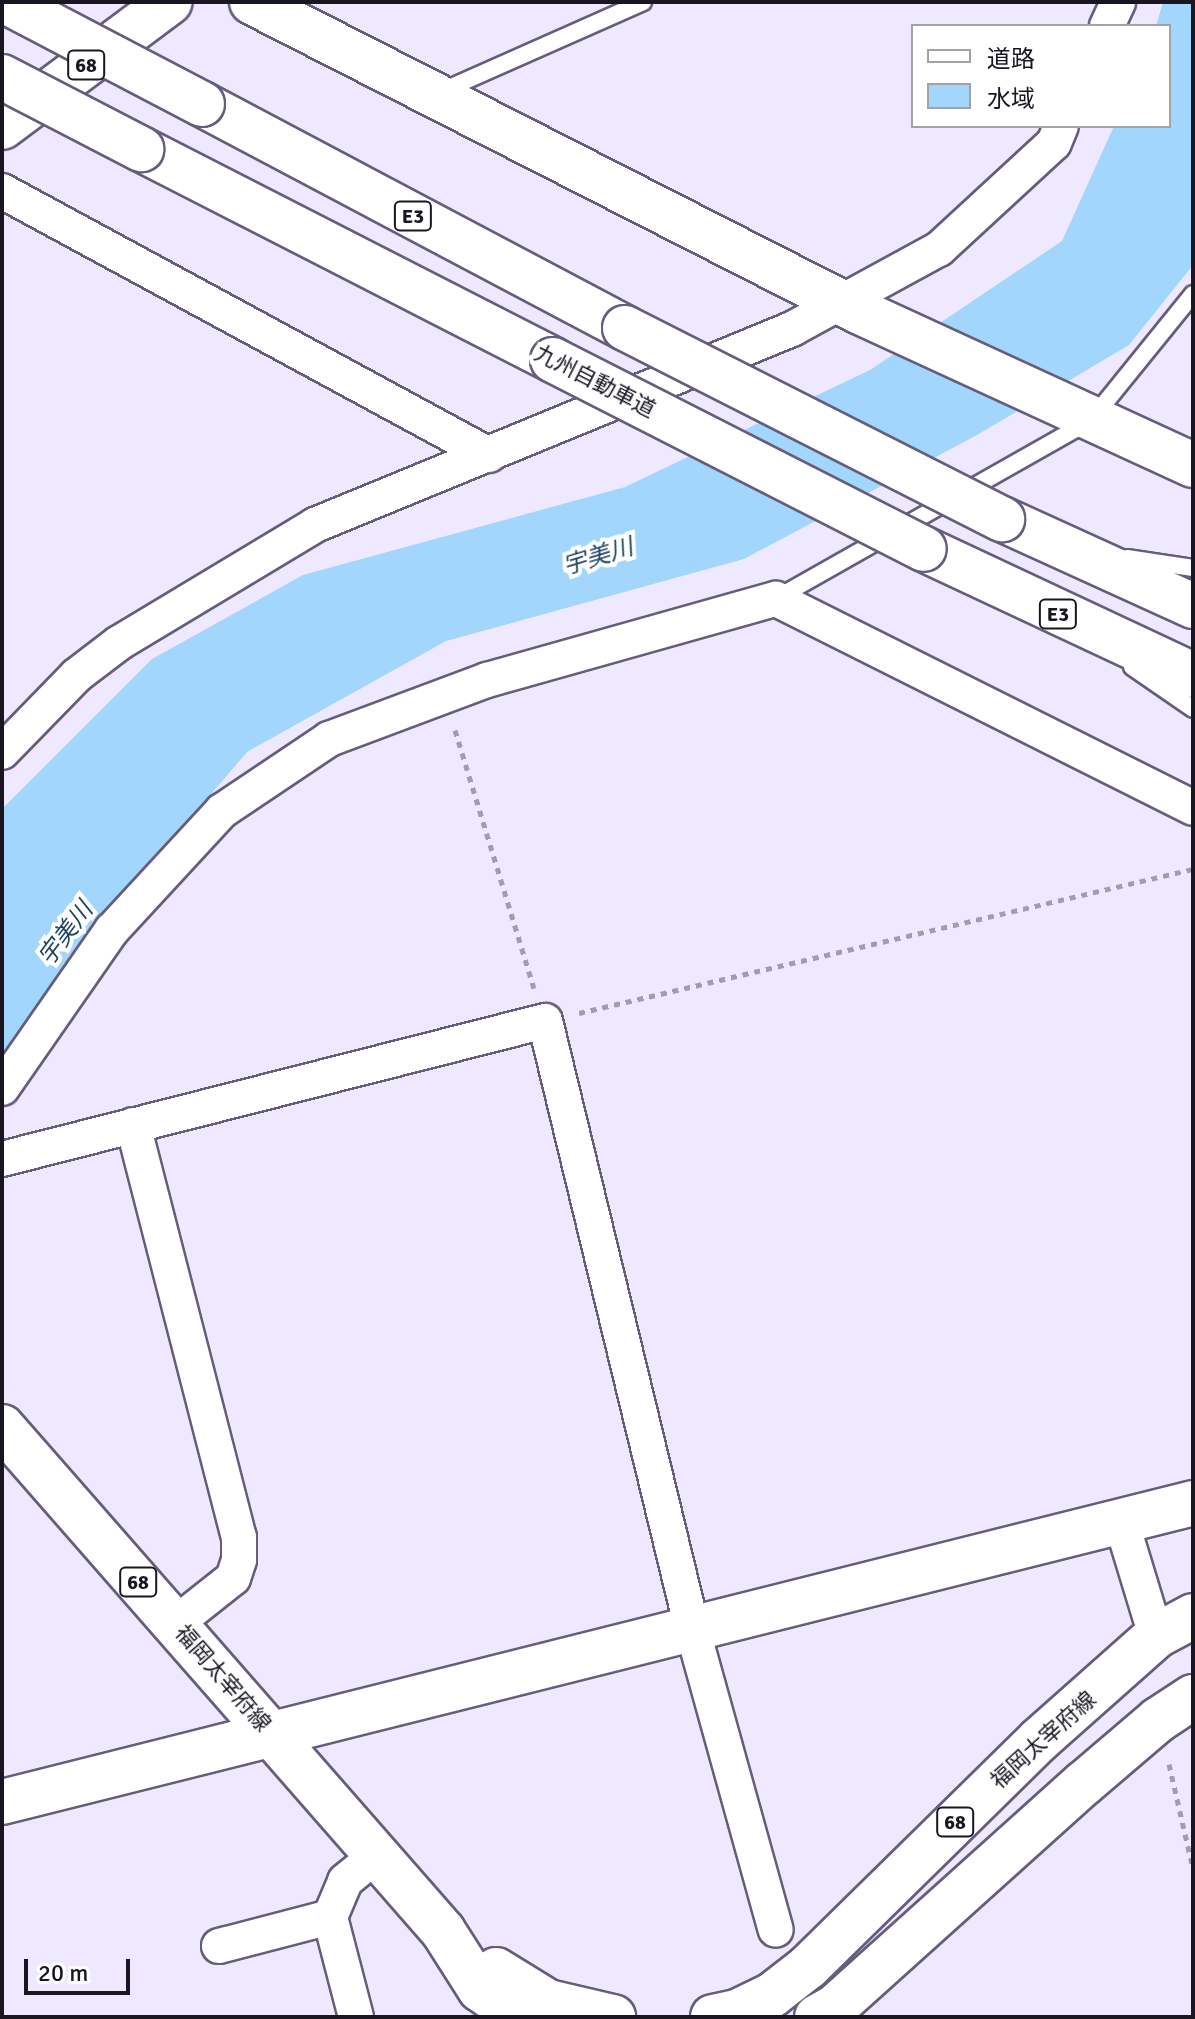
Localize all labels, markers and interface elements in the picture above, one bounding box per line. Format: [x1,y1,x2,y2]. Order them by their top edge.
legend [911,24,1171,128]
text: 道路 [987,44,1035,74]
road number: 68 [66,49,106,81]
text: 水域 [987,84,1035,114]
road number: E3 [393,200,433,232]
street label: 九州自動車道 [530,339,660,423]
water label: 宇美川 [559,533,637,581]
road number: E3 [1038,598,1078,630]
water label: 宇美川 [33,897,99,971]
road number: 68 [118,1566,158,1598]
street label: 福岡太宰府線 [170,1620,276,1736]
street label: 福岡太宰府線 [985,1686,1101,1794]
road number: 68 [935,1806,975,1838]
scale bar [28,1943,134,1993]
text: 20 m [38,1958,88,1988]

